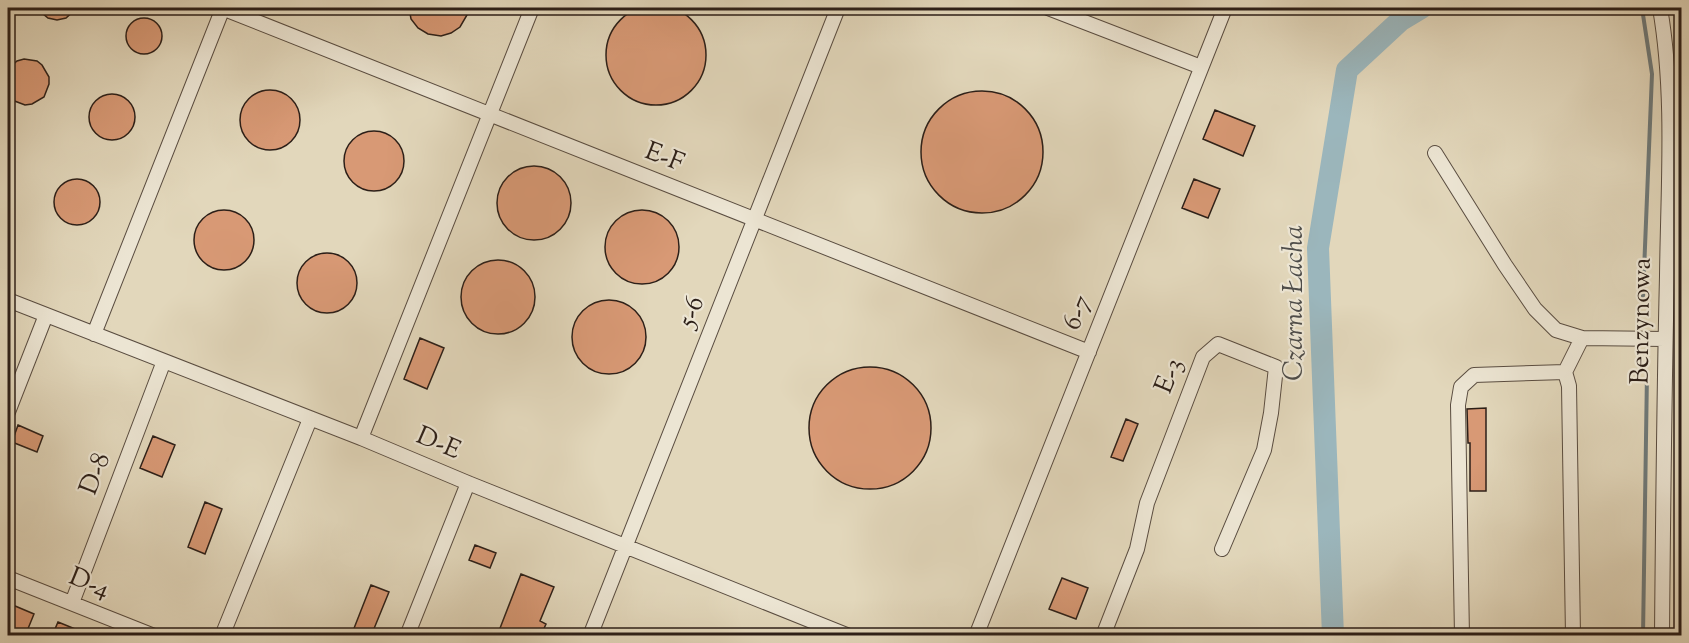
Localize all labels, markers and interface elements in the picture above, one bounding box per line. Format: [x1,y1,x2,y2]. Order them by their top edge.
street label: E-F [639,134,689,182]
water label: Czarna Łacha [1276,225,1315,381]
street label: Benzynowa [1622,257,1662,385]
street label: 6-7 [1054,290,1102,336]
street label: 5-6 [668,291,715,335]
street label: E-3 [1146,353,1194,399]
street label: D-E [410,418,466,470]
street label: D-8 [71,448,121,500]
street label: D-4 [63,559,115,609]

